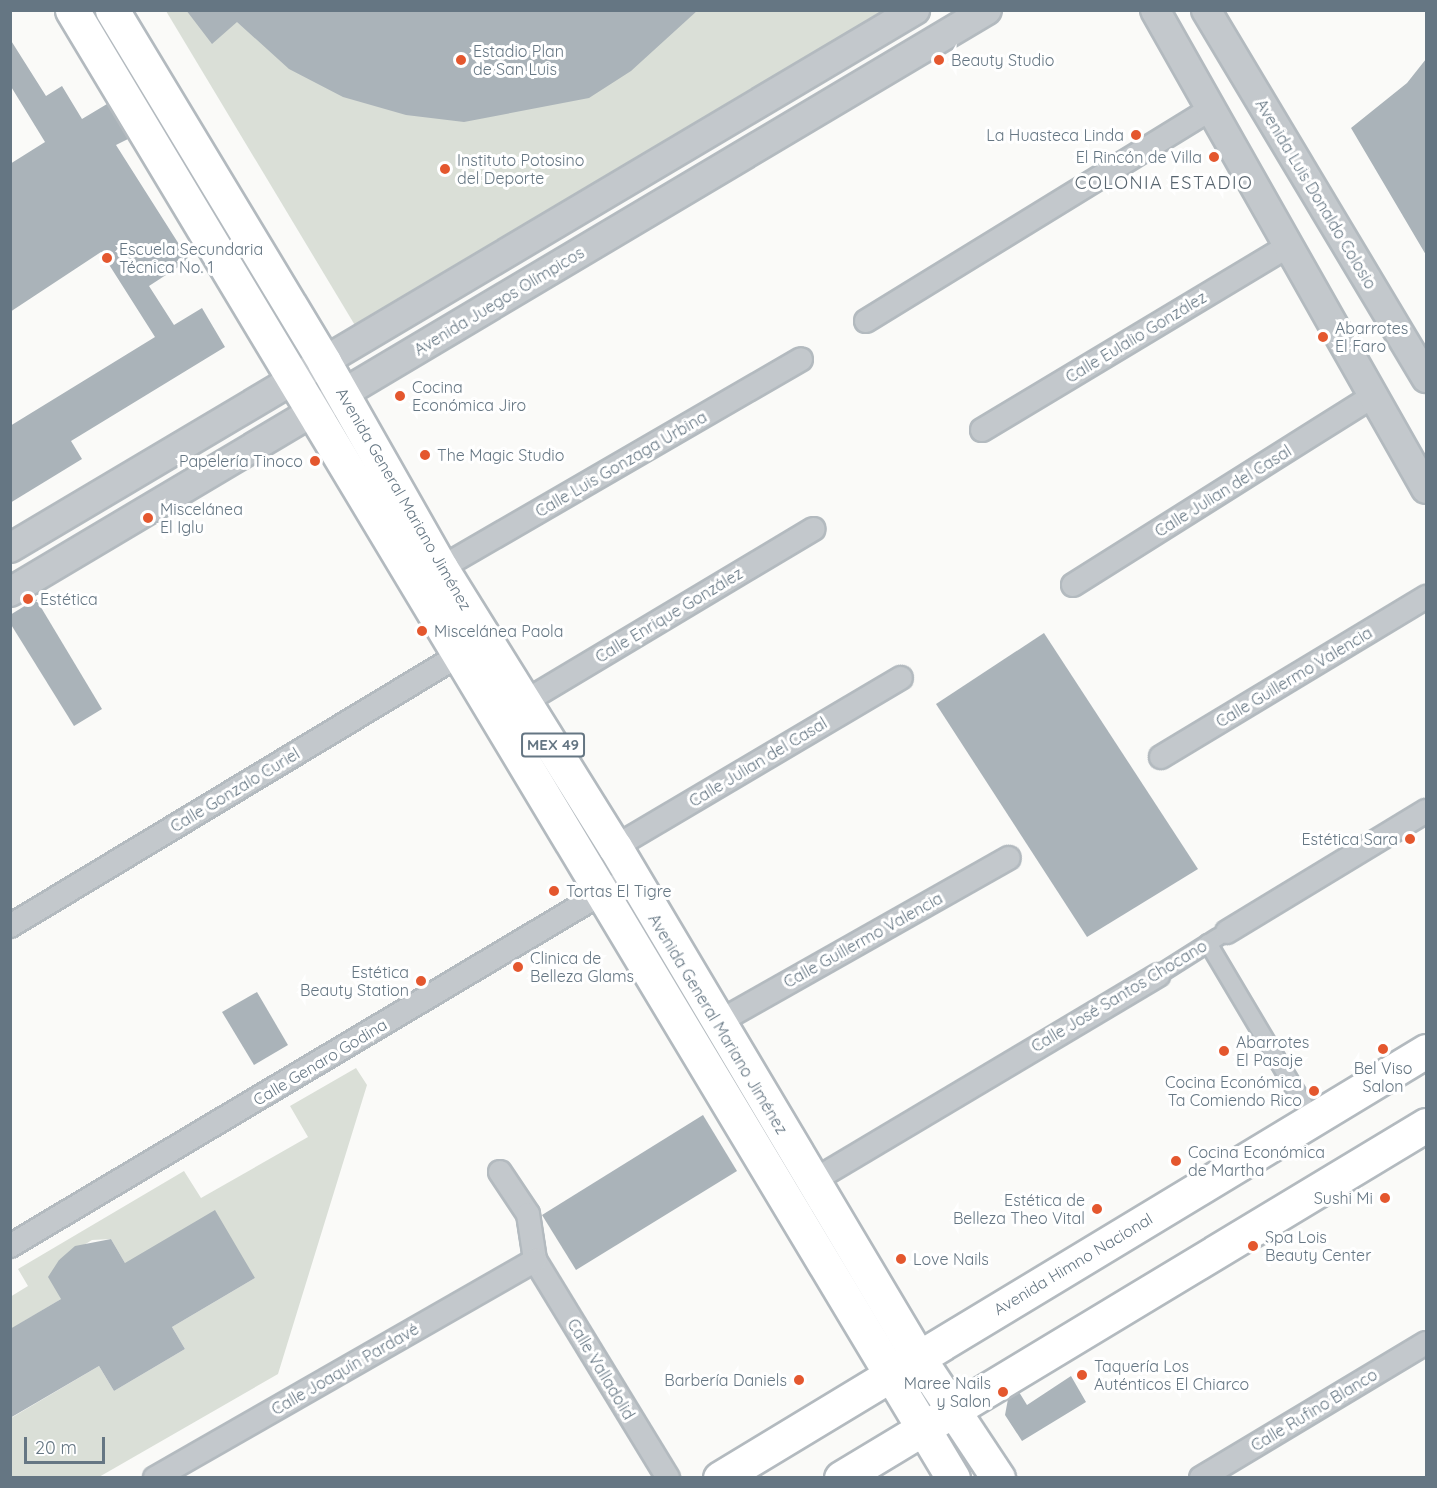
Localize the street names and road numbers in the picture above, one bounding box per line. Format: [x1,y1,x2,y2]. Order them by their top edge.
street label: Avenida Luis Donaldo Colosio [1252,96,1380,292]
street label: Avenida Juegos Olímpicos [411,243,587,359]
street label: Calle Eulalio González [1062,287,1210,387]
street label: Avenida General Mariano Jiménez [332,384,476,614]
street label: Calle Luis Gonzaga Urbina [532,407,710,521]
street label: Calle Julian del Casal [1151,441,1295,541]
street label: Calle Enrique González [592,563,746,667]
street label: Calle Guillermo Valencia [1212,623,1376,731]
street label: Calle Julian del Casal [686,713,830,811]
road number: MEX 49 [520,733,586,757]
street label: Calle Gonzalo Curiel [167,744,303,836]
street label: Calle Guillermo Valencia [780,888,946,992]
street label: Avenida General Mariano Jiménez [644,910,792,1138]
street label: Calle José Santos Chocano [1028,936,1210,1056]
street label: Calle Genaro Godina [250,1014,390,1110]
street label: Avenida Himno Nacional [990,1209,1156,1319]
street label: Calle Valladolid [563,1315,639,1423]
street label: Calle Joaquín Pardavé [268,1319,422,1419]
street label: Calle Rufino Blanco [1247,1365,1381,1455]

